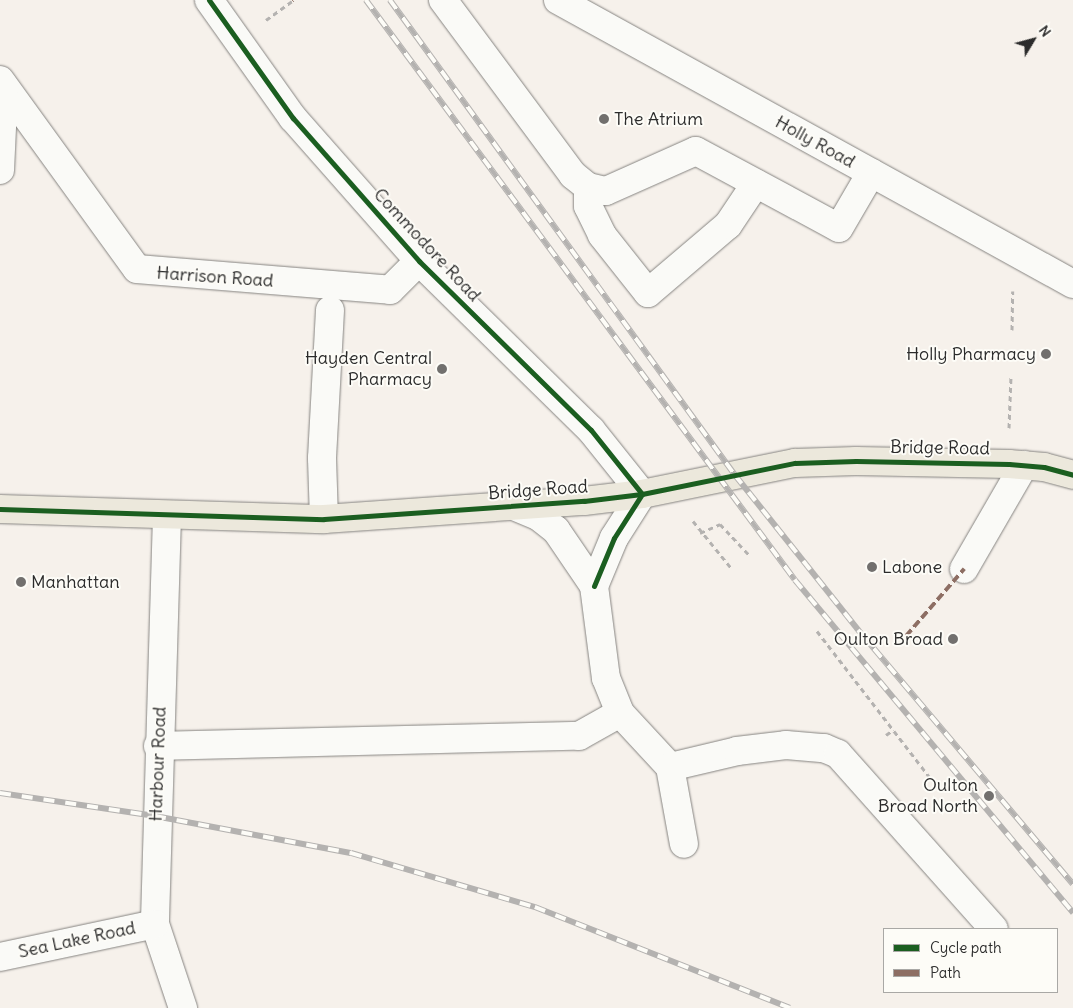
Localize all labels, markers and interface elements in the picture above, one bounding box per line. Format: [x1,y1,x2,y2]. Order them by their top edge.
north arrow [1008,15,1058,65]
text: N [1035,22,1055,40]
place label: The Atrium [614,108,703,130]
street label: Holly Road [771,111,859,173]
marker: The Atrium [598,113,610,125]
street label: Commodore Road [369,184,485,306]
street label: Harrison Road [156,262,274,292]
place label: Holly Pharmacy [906,343,1036,365]
place label: Hayden Central Pharmacy [305,348,432,390]
marker: Holly Pharmacy [1040,348,1052,360]
marker: Hayden Central Pharmacy [436,363,448,375]
street label: Bridge Road [890,436,990,460]
street label: Bridge Road [487,476,589,504]
place label: Labone [882,556,942,578]
marker: Labone [866,561,878,573]
place label: Manhattan [31,571,120,593]
marker: Manhattan [15,576,27,588]
place label: Oulton Broad [834,628,943,650]
marker: Oulton Broad [947,633,959,645]
street label: Harbour Road [145,706,171,822]
place label: Oulton Broad North [878,775,978,818]
marker: Oulton Broad North [982,789,996,803]
street label: Sea Lake Road [16,917,138,963]
legend [883,928,1058,993]
text: Cycle path [930,938,1002,957]
text: Path [930,963,961,982]

